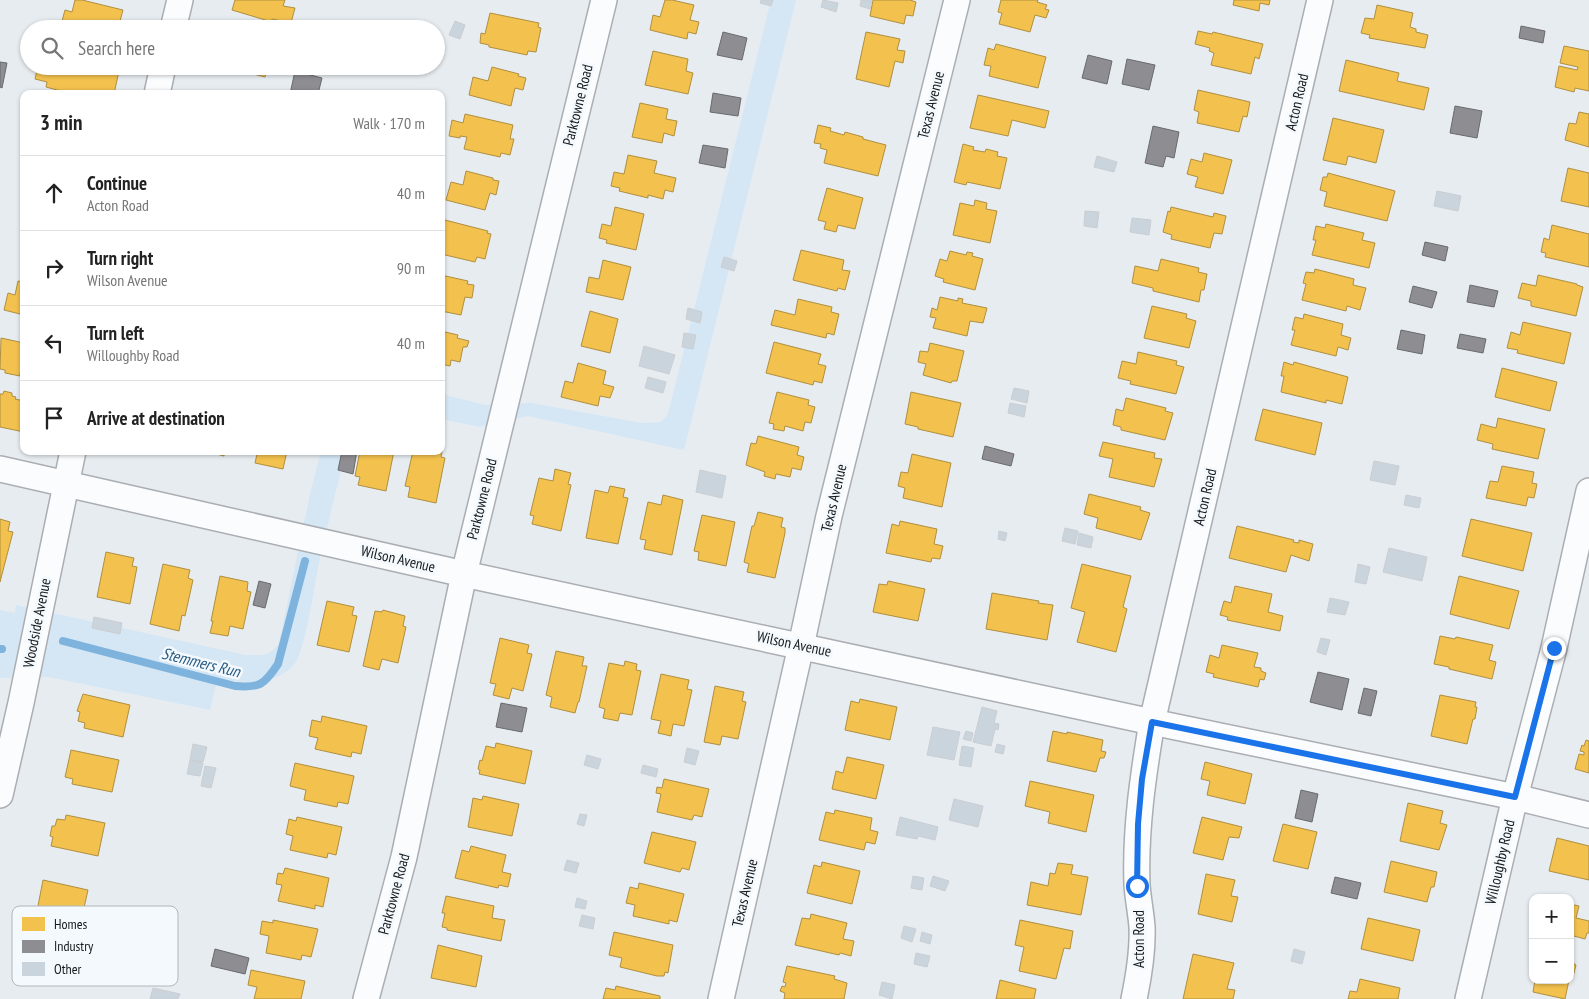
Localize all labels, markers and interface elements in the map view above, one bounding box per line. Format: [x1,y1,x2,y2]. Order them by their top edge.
search box [20,20,445,75]
icon: search [38,34,66,62]
text: Search here [78,36,155,60]
street label: Parktowne Road [558,62,597,147]
street label: Texas Avenue [913,69,948,141]
street label: Acton Road [1281,71,1312,132]
text: 3 min [40,109,82,136]
text: Walk · 170 m [353,113,425,133]
text: Continue [87,171,147,195]
icon: ahead [40,179,68,207]
text: 40 m [397,183,425,203]
text: Acton Road [87,195,149,215]
text: Turn right [87,246,153,270]
icon: right [40,254,68,282]
text: 90 m [397,258,425,278]
text: Wilson Avenue [87,270,168,290]
text: Turn left [87,321,144,345]
icon: left [40,329,68,357]
text: 40 m [397,333,425,353]
text: Willoughby Road [87,345,180,365]
icon: arrive [40,404,68,432]
text: Arrive at destination [87,406,225,430]
street label: Parktowne Road [462,456,501,541]
street label: Texas Avenue [816,462,851,534]
street label: Acton Road [1189,466,1220,527]
street label: Wilson Avenue [359,541,437,576]
street label: Woodside Avenue [19,577,54,669]
street label: Wilson Avenue [755,626,833,661]
route end [1543,637,1566,660]
water label: Stemmers Run [160,643,243,682]
street label: Willoughby Road [1481,817,1519,906]
street label: Parktowne Road [374,851,413,936]
street label: Texas Avenue [727,857,762,929]
route start [1126,875,1149,898]
map controls [1529,894,1574,984]
button: + [1529,894,1574,939]
legend [12,906,178,986]
street label: Acton Road [1129,910,1148,968]
text: Homes [54,915,87,933]
text: Industry [54,937,94,955]
button: − [1529,939,1574,984]
text: Other [54,960,81,978]

